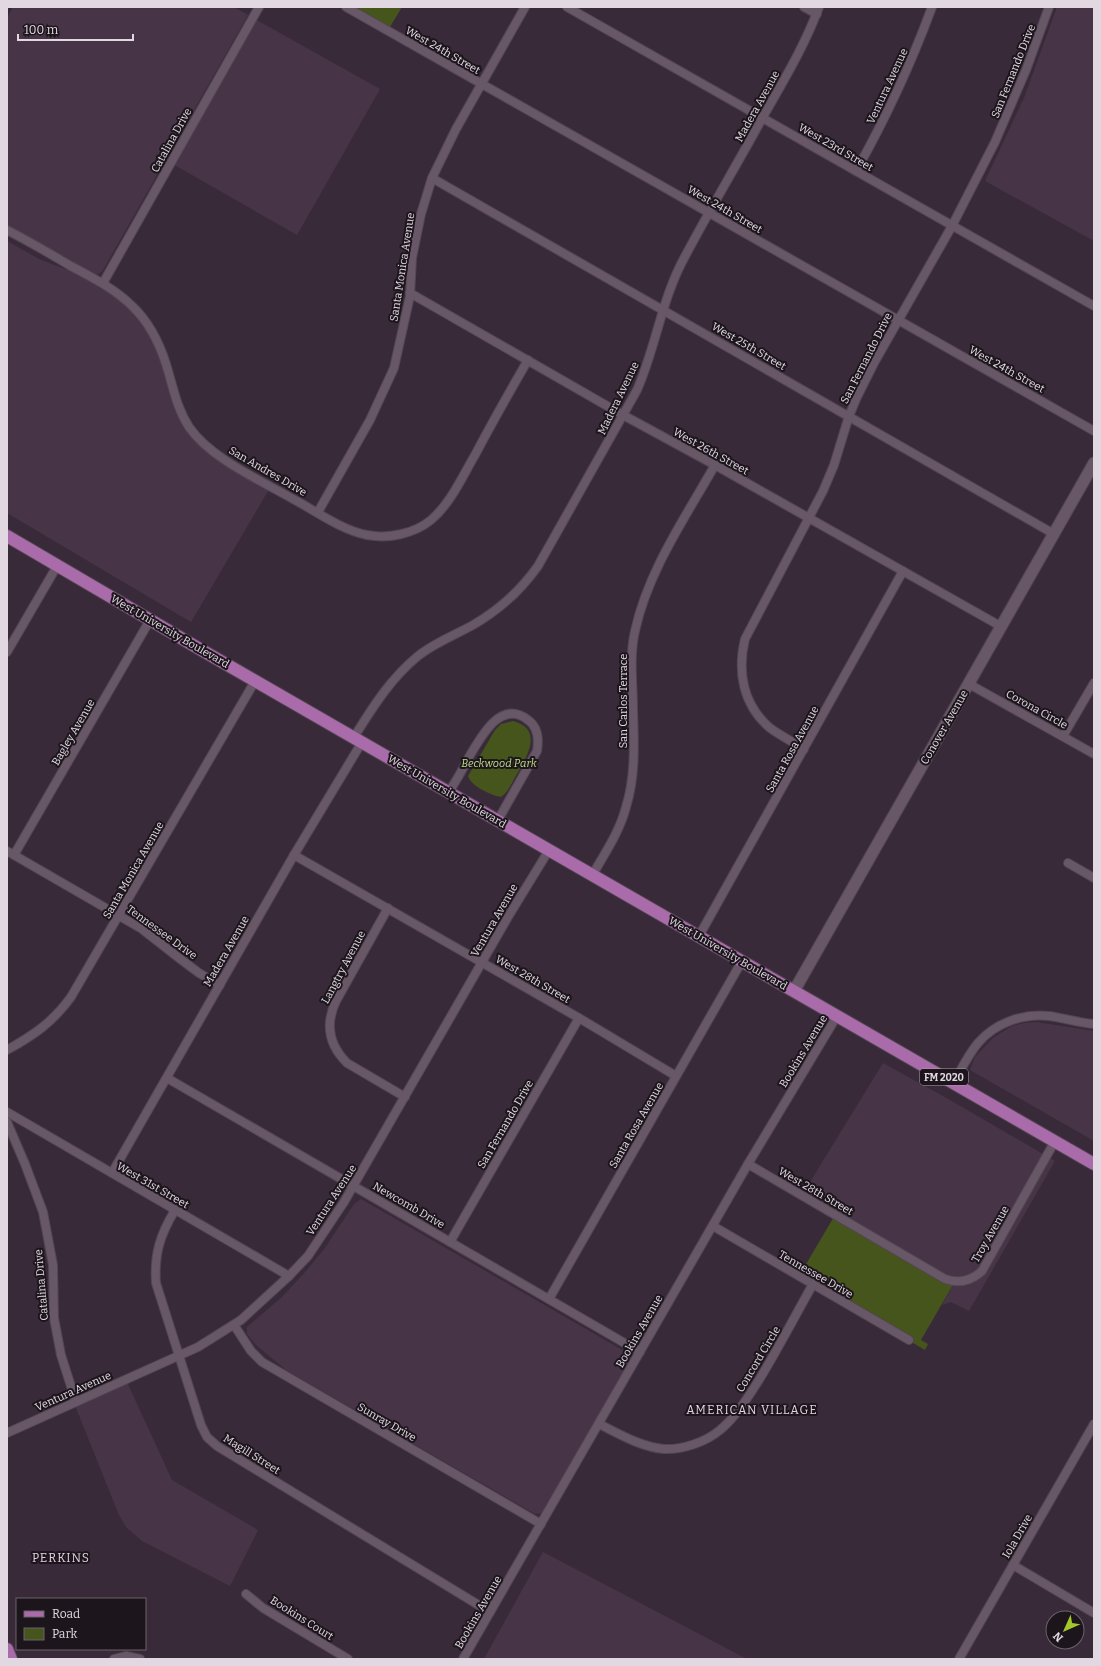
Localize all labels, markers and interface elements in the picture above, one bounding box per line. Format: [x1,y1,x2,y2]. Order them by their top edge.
scale bar [18,16,133,42]
street label: San Fernando Drive [989,22,1038,120]
text: 100 m [24,23,59,37]
street label: West 24th Street [403,24,483,77]
street label: Ventura Avenue [864,46,911,126]
street label: Madera Avenue [732,68,782,144]
street label: Catalina Drive [148,106,194,175]
street label: West 23rd Street [796,121,876,174]
street label: West 24th Street [685,183,765,236]
street label: Santa Monica Avenue [387,212,418,322]
street label: San Fernando Drive [838,311,895,406]
street label: West 25th Street [709,320,788,373]
street label: West 24th Street [967,343,1047,396]
street label: Madera Avenue [595,360,642,437]
street label: West 26th Street [671,425,751,478]
street label: San Andres Drive [226,444,309,499]
street label: West University Boulevard [108,592,232,671]
street label: San Carlos Terrace [617,654,630,748]
street label: Corona Circle [1004,687,1070,732]
street label: Conover Avenue [918,688,971,767]
street label: Bagley Avenue [49,697,98,768]
street label: Santa Rosa Avenue [763,704,822,795]
street label: West University Boulevard [385,752,509,831]
park label: Beckwood Park [461,757,538,770]
street label: Santa Monica Avenue [100,819,167,921]
street label: Ventura Avenue [468,881,521,959]
street label: Tennessee Drive [124,903,199,962]
street label: Madera Avenue [201,914,252,989]
street label: West University Boulevard [666,914,790,993]
street label: Langtry Avenue [319,929,368,1006]
street label: West 28th Street [493,953,573,1006]
street label: Bookins Avenue [777,1013,830,1090]
road number: FM 2020 [920,1069,968,1085]
street label: San Fernando Drive [475,1078,536,1171]
street label: Santa Rosa Avenue [607,1080,666,1170]
street label: West 31st Street [114,1160,191,1211]
street label: Ventura Avenue [304,1162,359,1238]
street label: West 28th Street [776,1165,856,1218]
street label: Newcomb Drive [370,1180,447,1231]
street label: Troy Avenue [969,1203,1012,1265]
street label: Tennessee Drive [776,1248,855,1301]
street label: Catalina Drive [32,1249,51,1321]
street label: Bookins Avenue [613,1292,666,1370]
street label: Concord Circle [734,1324,783,1395]
street label: Ventura Avenue [33,1369,113,1414]
street label: Sunray Drive [355,1400,418,1444]
district label: AMERICAN VILLAGE [686,1403,818,1417]
street label: Magill Street [221,1432,283,1477]
street label: Iola Drive [1000,1512,1035,1560]
district label: PERKINS [32,1551,90,1565]
street label: Bookins Avenue [452,1573,505,1651]
street label: Bookins Court [268,1594,336,1643]
legend [16,1598,146,1650]
text: Road [52,1607,80,1621]
north arrow [1045,1610,1085,1650]
text: Park [52,1627,78,1641]
text: N [1050,1629,1066,1644]

